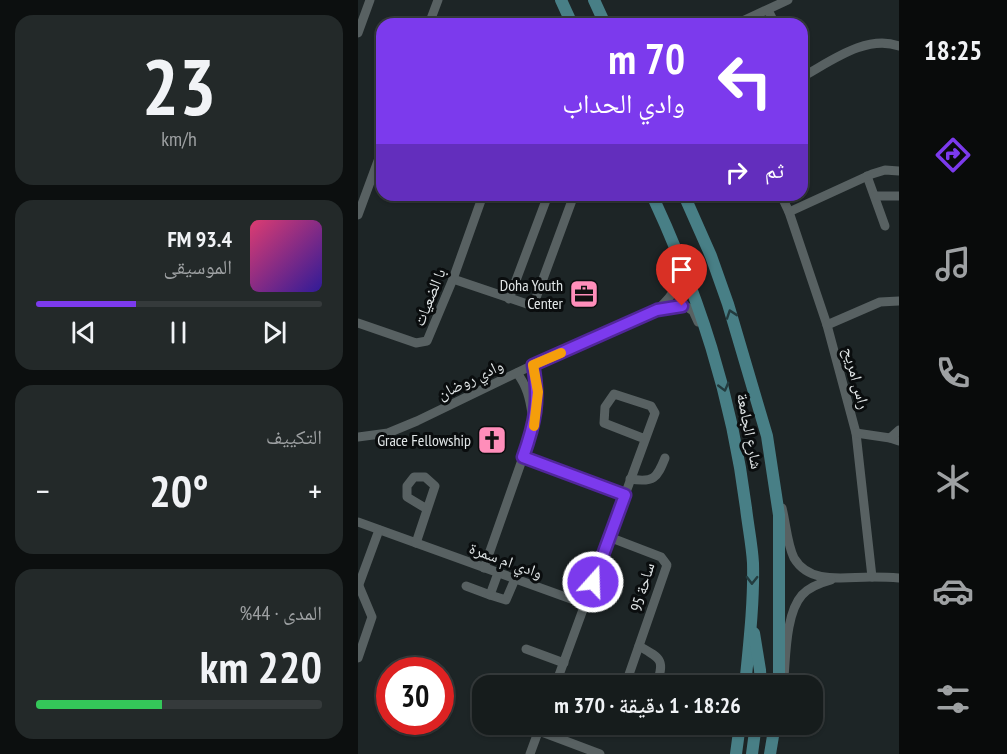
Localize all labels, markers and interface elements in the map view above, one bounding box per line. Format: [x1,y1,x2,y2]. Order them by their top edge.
text: 70 m [608,31,685,86]
text: 18:25 [924,33,982,67]
text: 23 [142,36,216,137]
icon: left [706,42,784,120]
text: وادي الحداب [562,86,685,120]
text: km/h [161,126,197,152]
icon: directions [932,134,974,176]
icon: right [720,156,753,189]
text: ثم [765,156,784,184]
text: 93.4 FM [167,225,232,253]
icon: music [932,243,974,285]
pin [656,244,707,306]
icon: arrive [665,253,698,286]
text: الموسيقى [164,254,232,280]
street label: با الضعيات [408,265,450,329]
place label: Doha Youth Center [500,275,564,313]
office icon: Doha Youth Center [568,278,600,310]
one-way arrow [726,309,739,320]
icon: previous [67,316,100,349]
icon: pause [162,316,195,349]
icon: next [258,316,291,349]
street label: راس امريح [838,345,875,411]
icon: phone [932,352,974,394]
street label: وادي روضان [434,354,508,406]
one-way arrow [716,382,729,392]
street label: شارع الجامعة [732,391,767,471]
text: التكييف [266,424,322,450]
church icon: Grace Fellowship [476,424,508,456]
place label: Grace Fellowship [377,430,471,450]
text: 20° [149,461,209,519]
icon: climate [932,461,974,503]
text: − [36,469,50,512]
text: + [308,469,322,512]
street label: وادي ام سمرة [466,538,545,585]
position arrow [561,550,625,614]
street label: ساحة 95 [626,560,658,614]
icon: car [932,570,974,612]
one-way arrow [746,575,758,584]
text: المدى · 44% [239,600,322,626]
text: 220 km [200,637,322,695]
speed limit sign: 30 [376,657,454,735]
icon: filters [932,678,974,720]
text: 18:26 · 1 دقيقة · 370 m [554,691,741,719]

